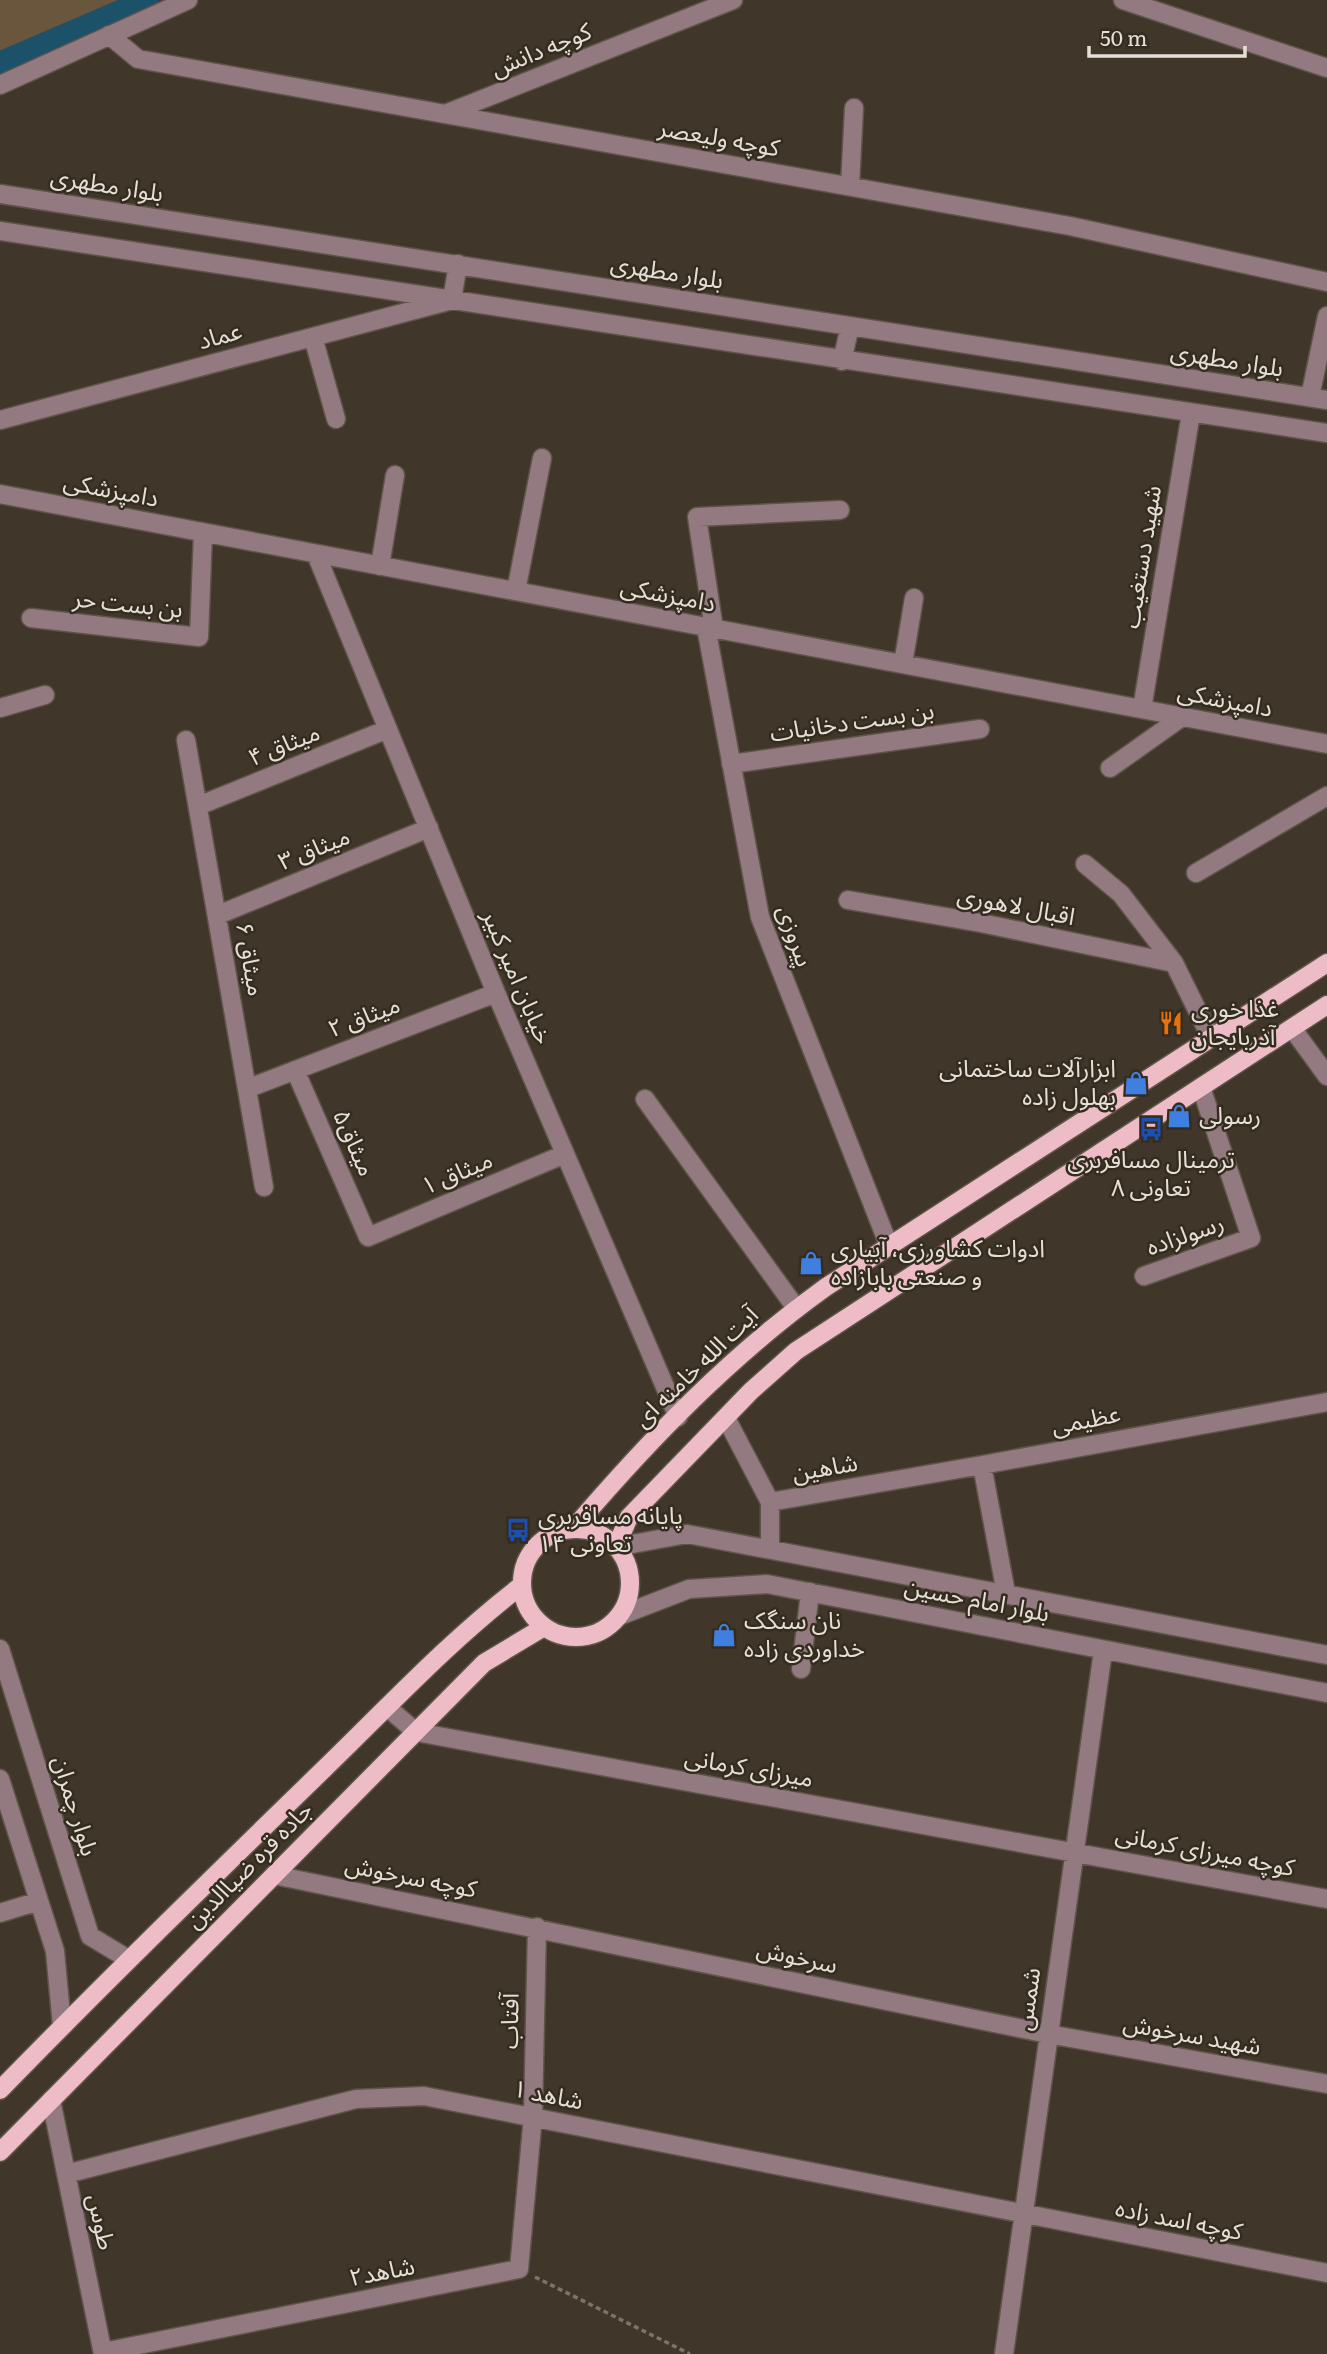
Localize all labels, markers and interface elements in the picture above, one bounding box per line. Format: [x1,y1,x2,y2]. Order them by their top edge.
street label: کوچه دانش [484,11,597,84]
scale bar [1089,14,1245,58]
text: 50 m [1100,21,1147,52]
street label: کوچه ولیعصر [655,107,784,164]
street label: بلوار مطهری [48,156,166,209]
street label: بلوار مطهری [608,243,726,296]
street label: عماد [193,311,245,356]
street label: بلوار مطهری [1168,331,1286,384]
street label: دامپزشکی [61,461,162,514]
street label: شهید دستغیب [1111,483,1168,631]
street label: دامپزشکی [618,566,719,619]
street label: بن بست حر [71,578,185,625]
street label: دامپزشکی [1175,671,1276,724]
street label: بن بست دخانیات [767,691,936,748]
street label: میثاق ۴ [242,712,324,773]
street label: میثاق ۳ [272,816,354,877]
street label: اقبال لاهوری [955,875,1078,932]
street label: پیروزی [770,900,824,971]
street label: خیابان امیر کبیر [475,902,563,1049]
street label: میثاق ۶ [229,919,276,998]
street label: میثاق ۲ [322,985,404,1044]
place label: غذا خوری آذربایجان [1191,989,1279,1052]
restaurant icon: غذا خوری آذربایجان [1157,1009,1185,1037]
place label: ابزارآلات ساختمانی بهلول زاده [939,1049,1116,1112]
shop icon: ابزارآلات ساختمانی بهلول زاده [1122,1069,1150,1097]
place label: رسولی [1199,1096,1261,1131]
shop icon: رسولی [1165,1102,1193,1130]
street label: میثاق۵ [326,1103,386,1181]
bus stop icon: ترمینال مسافربری تعاونی ۸ [1137,1115,1165,1143]
street label: میثاق ۱ [415,1140,497,1201]
place label: ترمینال مسافربری تعاونی ۸ [1067,1140,1235,1203]
street label: رسولزاده [1141,1203,1228,1262]
place label: ادوات کشاورزی، آبیاری و صنعتی بابازاده [831,1229,1045,1292]
shop icon: ادوات کشاورزی، آبیاری و صنعتی بابازاده [797,1249,825,1277]
street label: آیت الله خامنه ای [624,1296,765,1434]
street label: عظیمی [1048,1394,1123,1441]
street label: شاهین [789,1443,860,1489]
place label: پایانه مسافربری تعاونی ۱۴ [538,1496,683,1559]
bus stop icon: پایانه مسافربری تعاونی ۱۴ [504,1516,532,1544]
street label: بلوار امام حسین [901,1566,1053,1632]
place label: نان سنگک خداوردی زاده [744,1601,865,1664]
shop icon: نان سنگک خداوردی زاده [710,1621,738,1649]
street label: میرزای کرمانی [682,1737,817,1794]
street label: بلوار چمران [45,1751,109,1860]
street label: جاده قره ضیاالدین [175,1791,319,1935]
street label: کوچه میرزای کرمانی [1113,1814,1299,1883]
street label: کوچه سرخوش [343,1845,482,1905]
street label: سرخوش [754,1929,841,1980]
street label: شمس [1004,1965,1047,2032]
street label: آفتاب [490,1992,526,2049]
street label: شهید سرخوش [1121,2003,1264,2062]
street label: شاهد ۱ [510,2069,587,2116]
street label: کوچه اسد زاده [1113,2188,1247,2247]
street label: طوس [80,2190,126,2253]
street label: شاهد۲ [346,2246,417,2293]

